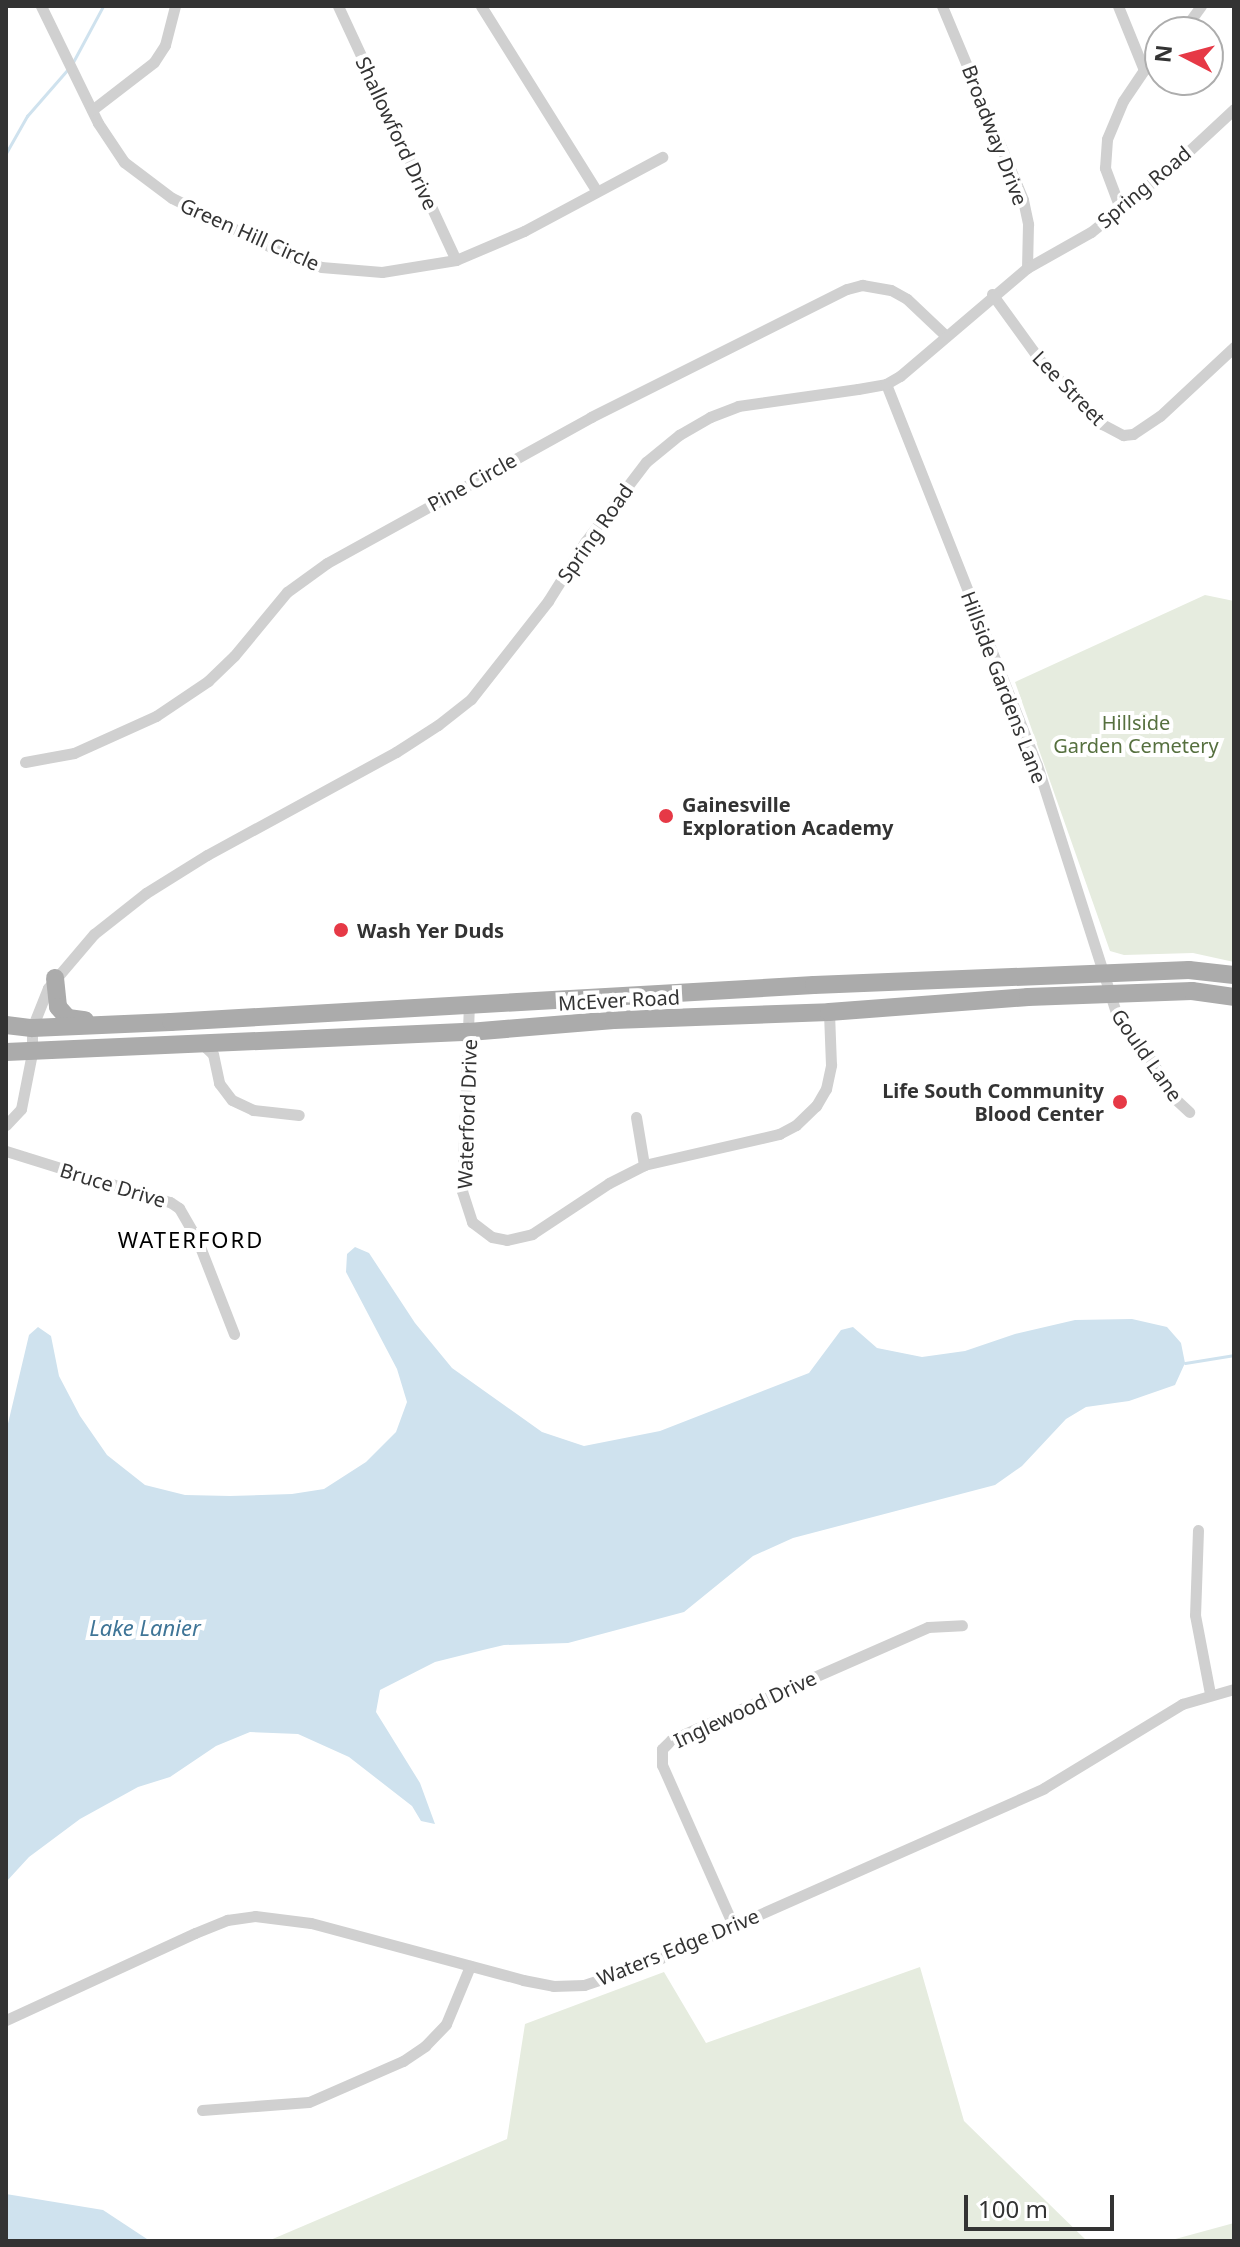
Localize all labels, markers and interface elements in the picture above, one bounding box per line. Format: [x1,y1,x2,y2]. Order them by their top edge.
north arrow [1144,16,1224,96]
text: N [1146,43,1178,64]
street label: Shallowford Drive [351,53,443,213]
street label: Broadway Drive [957,61,1033,209]
street label: Spring Road [1092,141,1196,233]
street label: Green Hill Circle [177,193,323,275]
street label: Lee Street [1028,346,1110,430]
street label: Pine Circle [423,448,521,516]
street label: Spring Road [552,479,638,587]
street label: Hillside Gardens Lane [956,588,1052,786]
park label: Hillside Garden Cemetery [1053,711,1219,758]
place label: Gainesville Exploration Academy [682,792,893,839]
marker: Gainesville Exploration Academy [657,807,675,825]
place label: Wash Yer Duds [357,918,504,942]
marker: Wash Yer Duds [332,921,350,939]
street label: McEver Road [558,985,680,1015]
street label: Gould Lane [1106,1004,1188,1106]
street label: Waterford Drive [452,1039,482,1189]
place label: Life South Community Blood Center [882,1078,1104,1125]
marker: Life South Community Blood Center [1111,1093,1129,1111]
street label: Bruce Drive [57,1158,169,1212]
district label: WATERFORD [118,1227,264,1253]
water label: Lake Lanier [89,1615,201,1641]
street label: Inglewood Drive [670,1666,820,1752]
street label: Waters Edge Drive [593,1904,763,1990]
scale bar [968,2179,1118,2229]
text: 100 m [978,2192,1048,2225]

